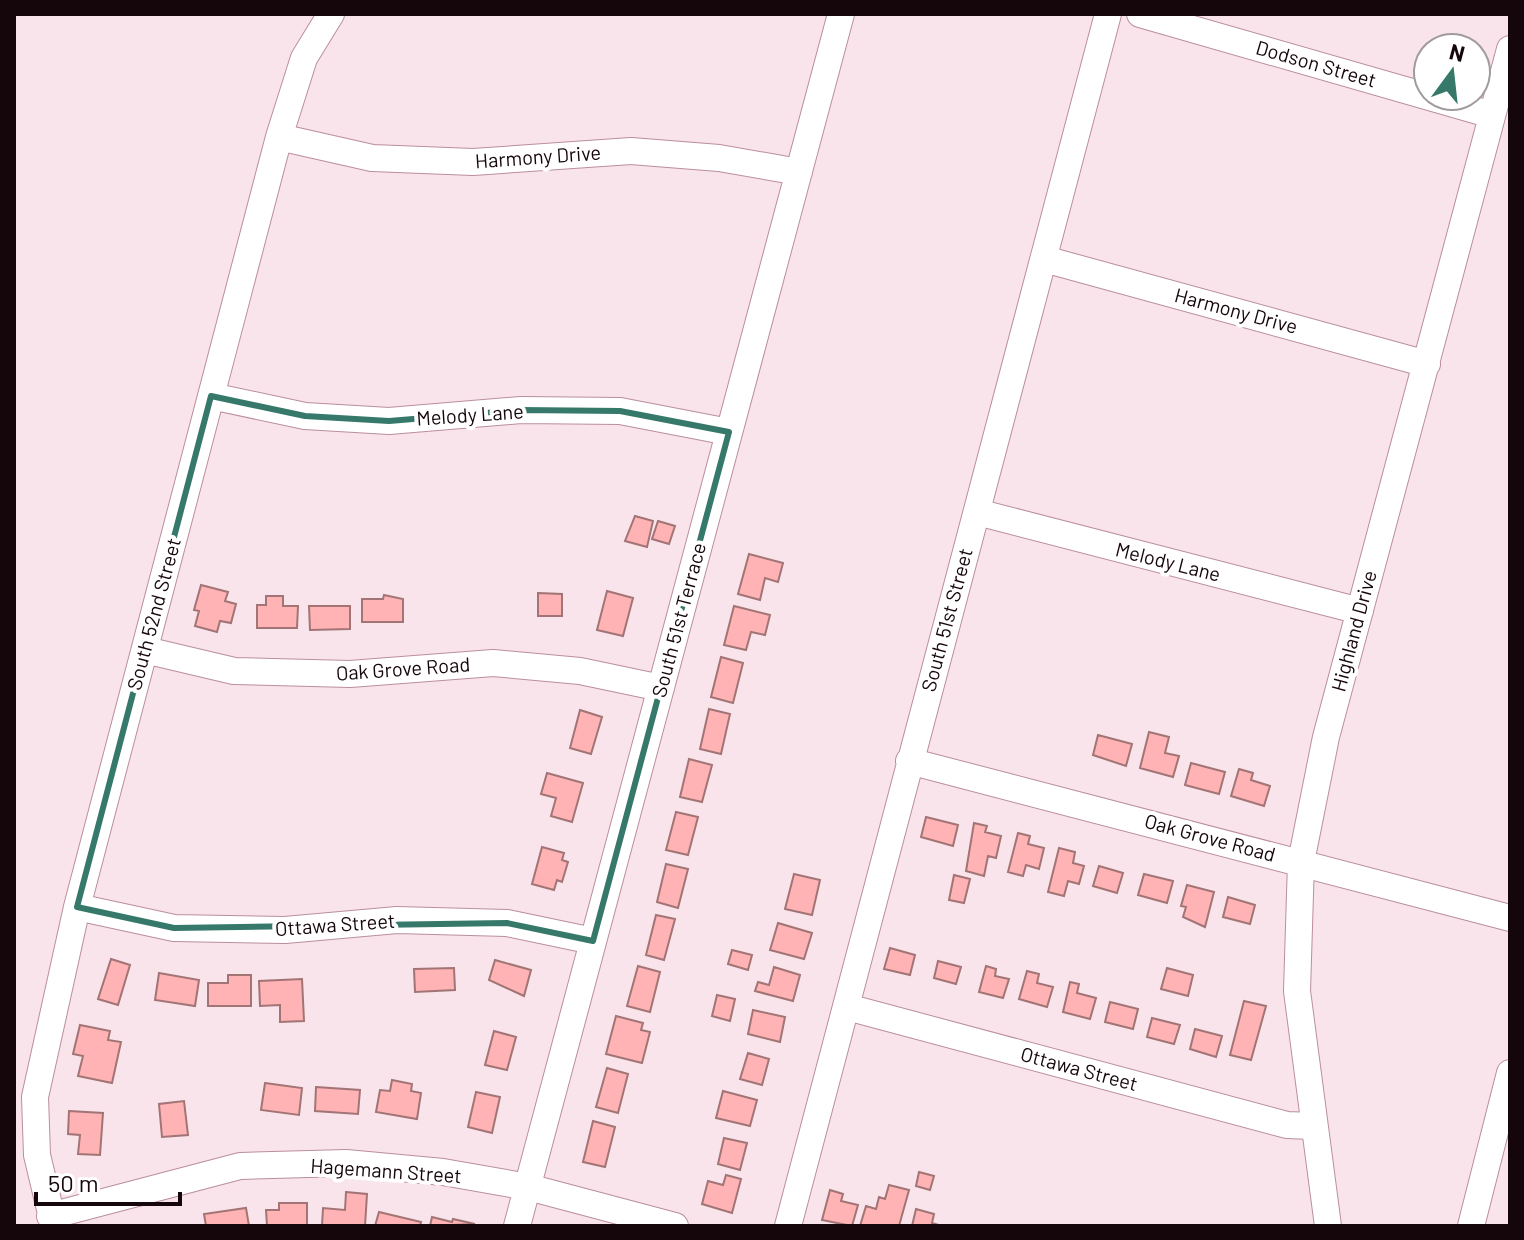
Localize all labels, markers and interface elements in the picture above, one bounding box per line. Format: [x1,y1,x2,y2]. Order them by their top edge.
north arrow [1412,32,1492,112]
street label: Dodson Street [1253,34,1379,92]
text: N [1447,37,1468,66]
street label: Harmony Drive [474,140,602,172]
street label: Harmony Drive [1172,282,1300,338]
street label: Melody Lane [415,398,524,430]
street label: South 52nd Street [121,535,185,692]
street label: Melody Lane [1113,536,1223,586]
street label: South 51st Terrace [646,540,710,700]
street label: South 51st Street [915,545,977,694]
street label: Highland Drive [1325,567,1381,694]
street label: Oak Grove Road [335,651,471,685]
street label: Oak Grove Road [1142,808,1278,866]
street label: Ottawa Street [274,908,396,940]
street label: Ottawa Street [1018,1041,1140,1095]
street label: Hagemann Street [310,1153,463,1187]
scale bar [36,1156,180,1206]
text: 50 m [48,1168,99,1197]

